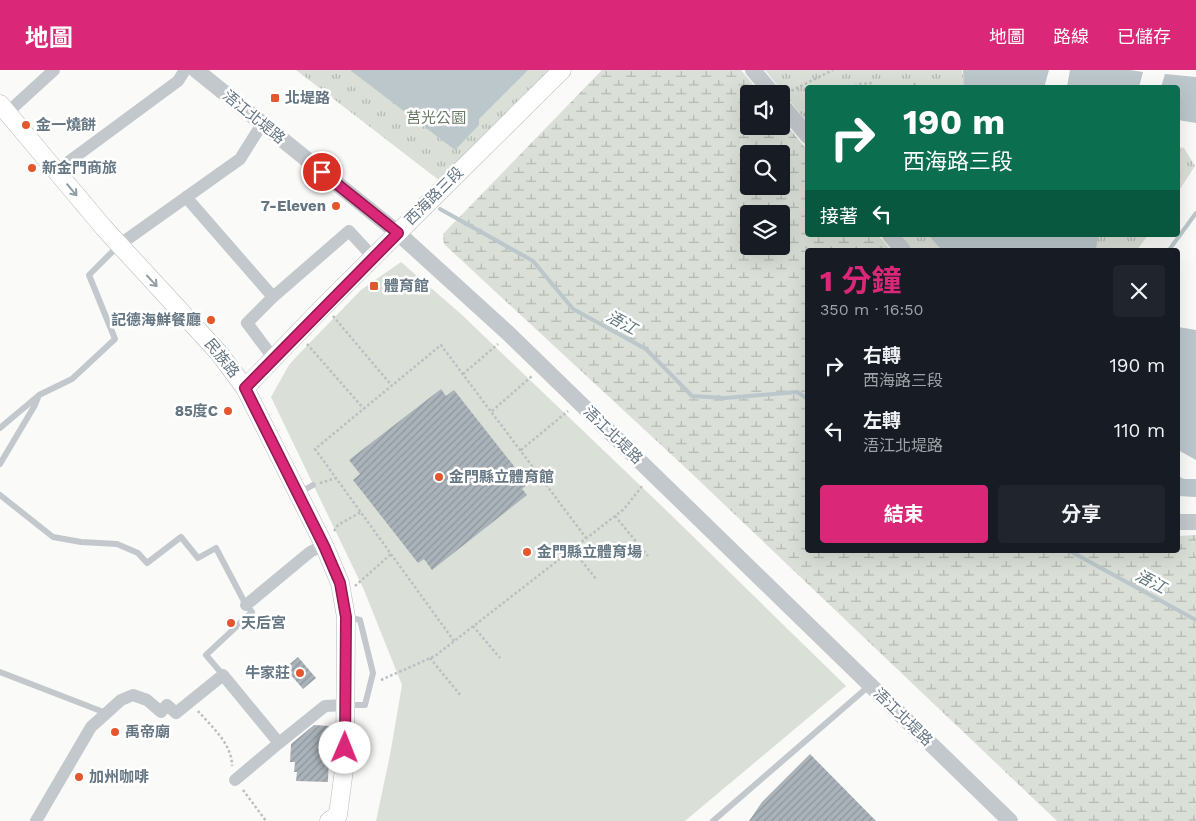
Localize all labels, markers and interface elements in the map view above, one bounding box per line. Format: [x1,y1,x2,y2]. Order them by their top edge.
text: 地圖 [25,24,73,52]
text: 地圖 [989,26,1025,47]
text: 路線 [1053,26,1089,47]
text: 已儲存 [1117,26,1171,47]
map controls [740,85,790,255]
button: sound [740,85,790,135]
street label: 浯江北堤路 [219,86,289,148]
place label: 北堤路 [285,89,330,107]
marker: 北堤路 [269,92,281,104]
text: 190 m [903,101,1005,143]
icon: right [820,105,885,170]
park label: 莒光公園 [406,109,466,127]
place label: 金一燒餅 [36,116,96,134]
marker: 金一燒餅 [20,119,32,131]
button: search [740,145,790,195]
text: 西海路三段 [903,149,1013,174]
pin [301,151,343,193]
icon: arrive [308,158,336,186]
place label: 新金門商旅 [42,159,117,177]
marker: 新金門商旅 [26,162,38,174]
street label: 西海路三段 [401,163,467,229]
one-way arrow [67,184,78,197]
place label: 7-Eleven [261,197,326,215]
marker: 7-Eleven [330,200,342,212]
icon: left [868,200,896,228]
button: layers [740,205,790,255]
text: 接著 [820,205,858,228]
text: 1 分鐘 [820,263,902,298]
button: close [1113,265,1165,317]
one-way arrow [146,274,158,287]
place label: 體育館 [384,277,429,295]
marker: 體育館 [368,280,380,292]
text: 350 m · 16:50 [820,300,923,319]
water label: 浯江 [603,306,642,339]
place label: 記德海鮮餐廳 [111,311,201,329]
marker: 記德海鮮餐廳 [205,314,217,326]
street label: 民族路 [201,335,243,381]
text: 右轉 [863,344,901,367]
icon: right [820,352,848,380]
text: 190 m [1109,354,1165,377]
text: 西海路三段 [863,371,943,390]
place label: 85度C [175,402,218,420]
street label: 浯江北堤路 [580,402,646,468]
marker: 85度C [222,405,234,417]
text: 左轉 [863,409,901,432]
icon: left [820,417,848,445]
text: 110 m [1114,419,1165,442]
text: 浯江北堤路 [863,436,943,455]
place label: 金門縣立體育館 [449,468,554,486]
marker: 金門縣立體育館 [433,471,445,483]
button: 結束 [820,485,988,543]
button: 分享 [998,485,1165,543]
place label: 金門縣立體育場 [537,543,642,561]
marker: 金門縣立體育場 [521,546,533,558]
water label: 浯江 [1132,566,1171,598]
place label: 天后宮 [241,614,286,632]
marker: 天后宮 [225,617,237,629]
place label: 牛家莊 [245,664,290,682]
marker: 牛家莊 [294,667,306,679]
street label: 浯江北堤路 [870,684,936,750]
position arrow [318,721,370,773]
place label: 禹帝廟 [125,723,170,741]
marker: 禹帝廟 [109,726,121,738]
place label: 加州咖啡 [89,768,149,786]
marker: 加州咖啡 [73,771,85,783]

